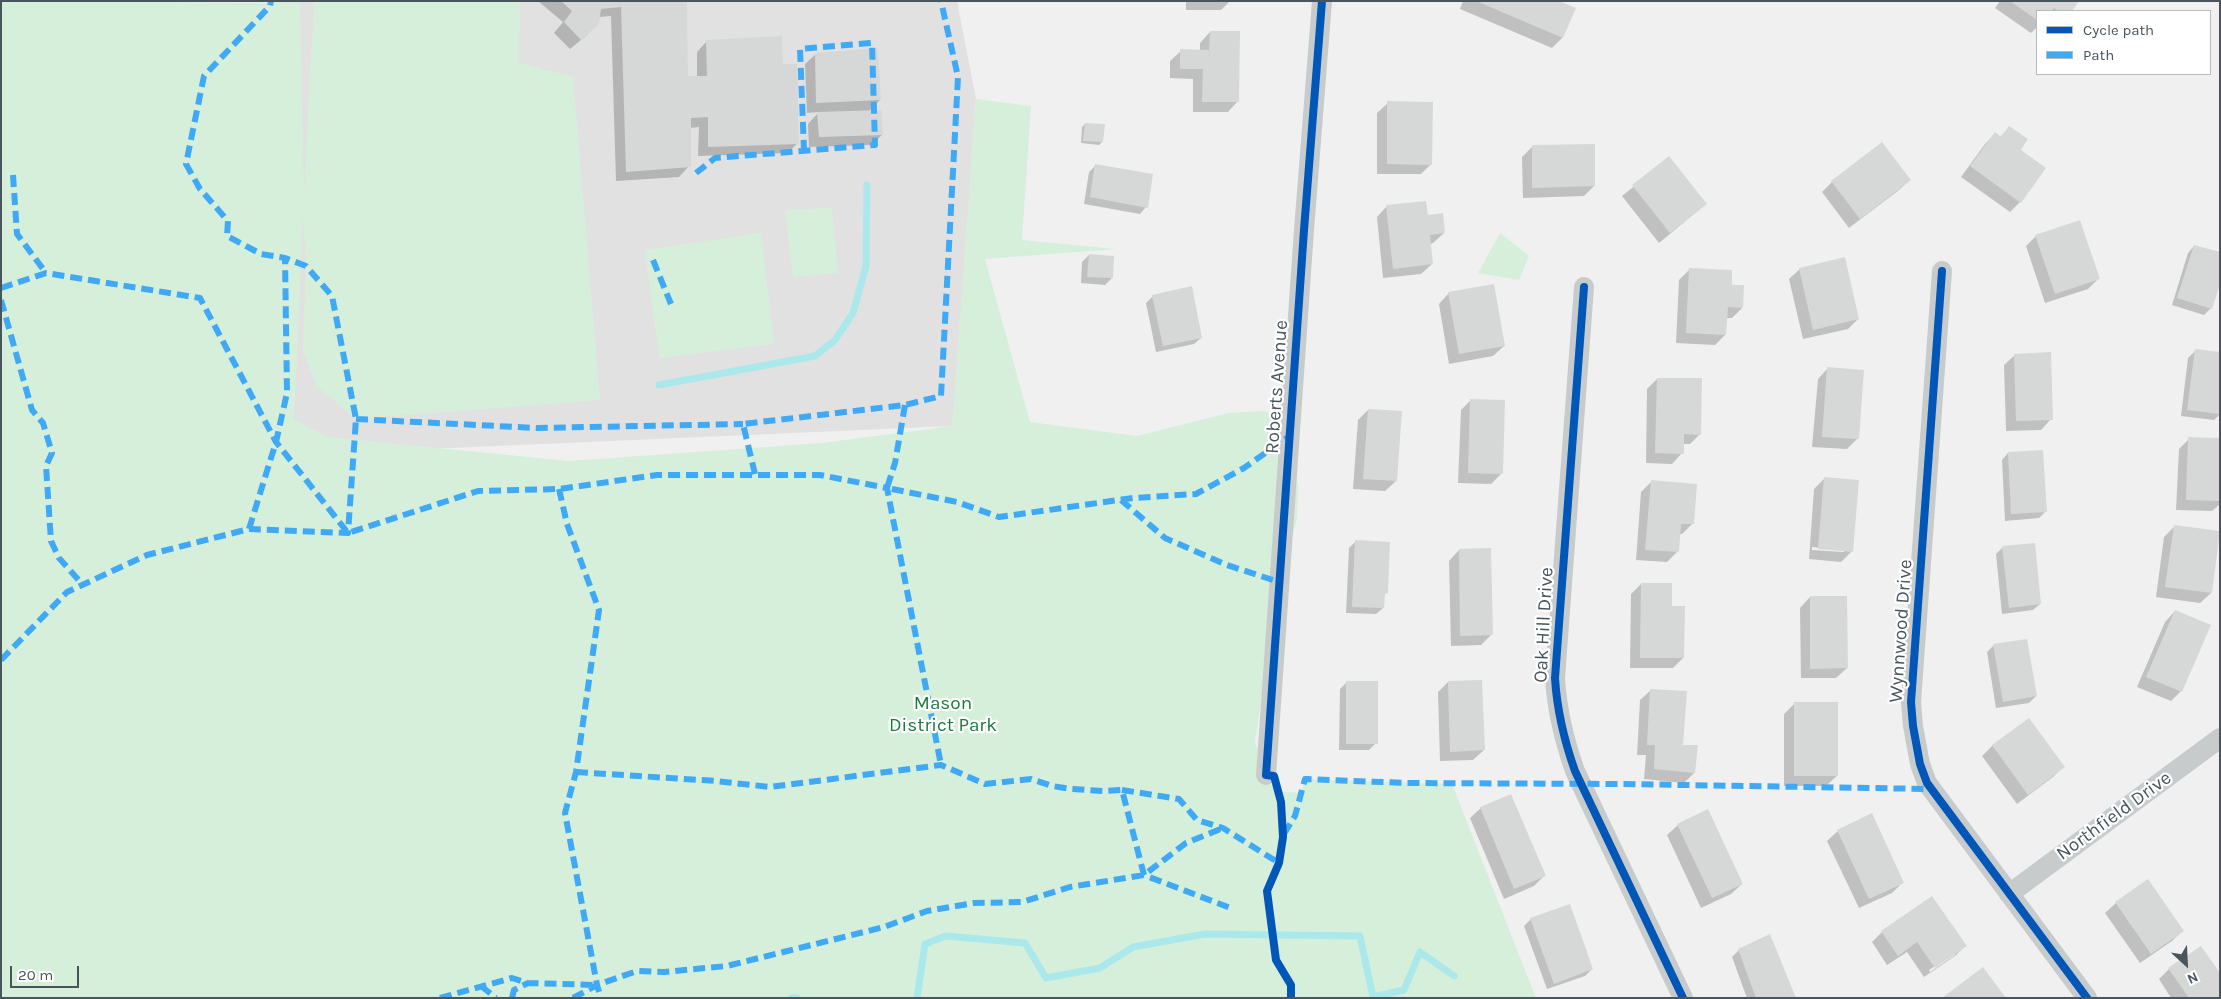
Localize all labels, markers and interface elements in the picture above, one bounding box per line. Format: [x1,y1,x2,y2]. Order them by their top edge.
legend [2036,10,2211,75]
text: Cycle path [2083,21,2154,39]
text: Path [2083,46,2114,64]
street label: Roberts Avenue [1261,319,1293,455]
street label: Wynnwood Drive [1885,559,1917,703]
street label: Oak Hill Drive [1530,567,1558,683]
park label: Mason District Park [889,693,997,737]
street label: Northfield Drive [2052,767,2176,865]
north arrow [2161,939,2211,989]
scale bar [12,956,81,988]
text: 20 m [18,966,53,984]
text: N [2184,968,2201,988]

